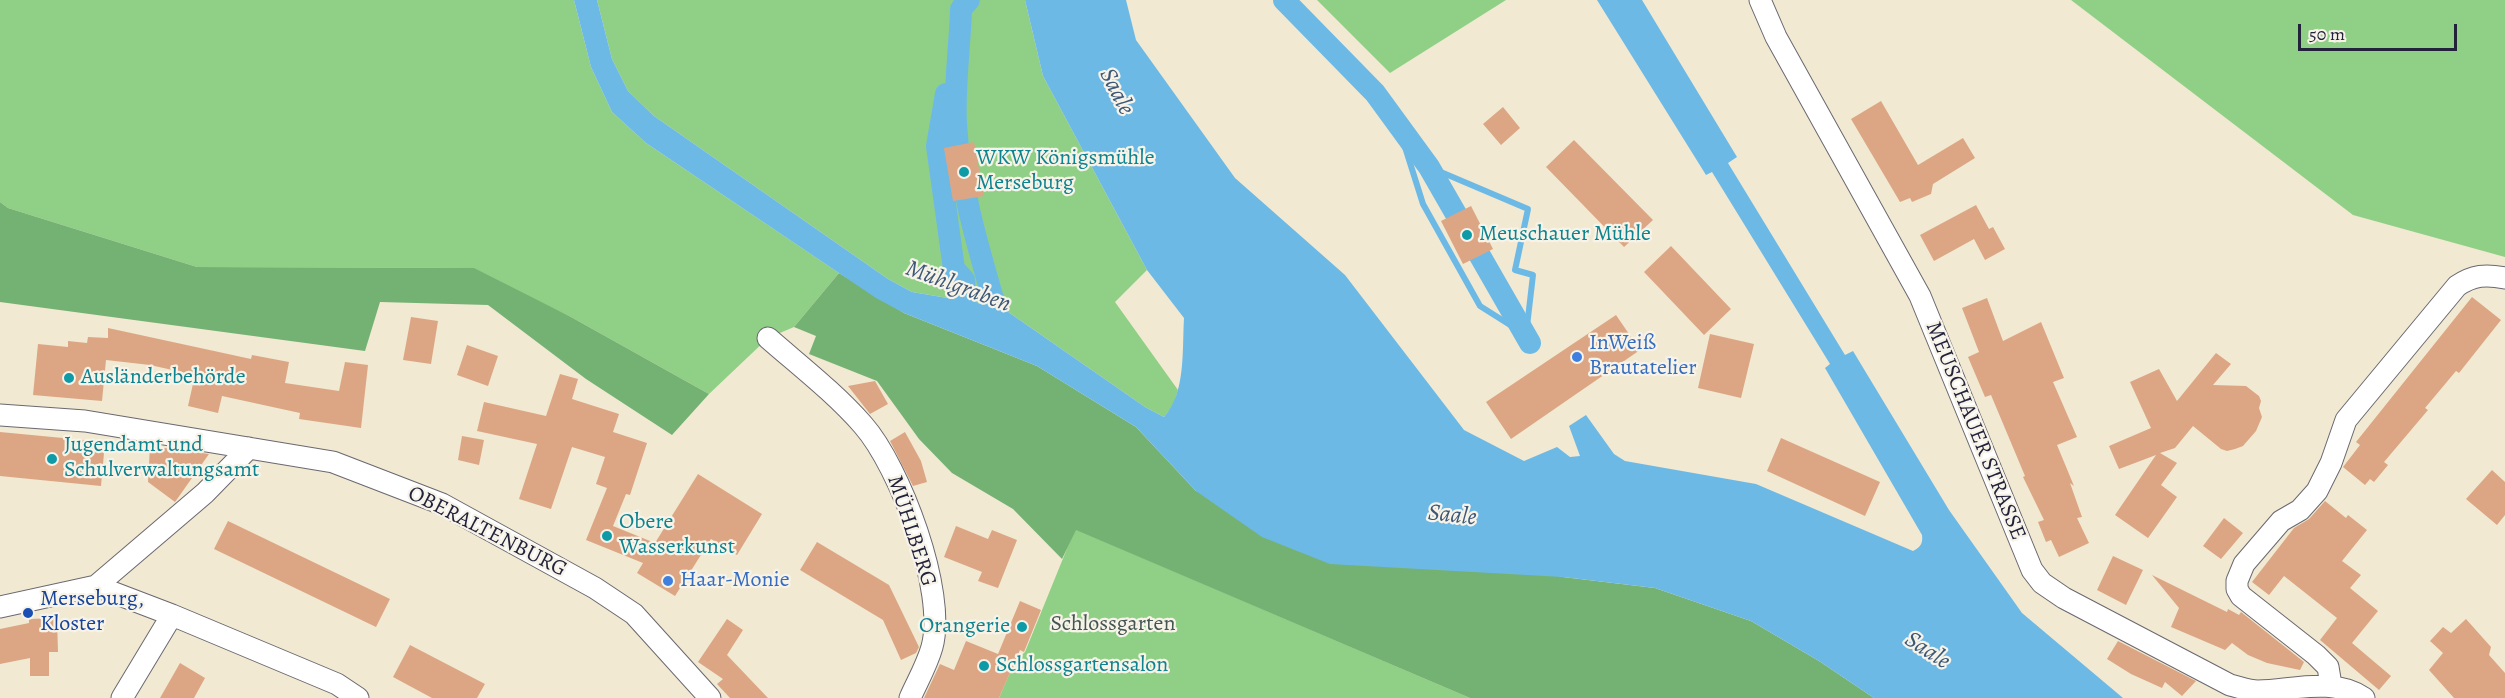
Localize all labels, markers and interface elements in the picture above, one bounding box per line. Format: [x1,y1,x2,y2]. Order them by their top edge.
scale bar [2301,12,2460,50]
text: 50 m [2309,22,2345,46]
water label: Saale [1092,64,1140,120]
place label: WKW Königsmühle Merseburg [976,146,1155,198]
marker: WKW Königsmühle Merseburg [957,165,971,179]
place label: Meuschauer Mühle [1479,222,1651,248]
marker: Meuschauer Mühle [1460,228,1474,242]
water label: Mühlgraben [902,255,1014,319]
street label: MEUSCHAUER STRASSE [1919,318,2031,544]
place label: InWeiß Brautatelier [1589,331,1697,382]
marker: InWeiß Brautatelier [1570,350,1584,364]
place label: Ausländerbehörde [81,365,246,391]
marker: Ausländerbehörde [62,371,76,385]
place label: Jugendamt und Schulverwaltungsamt [64,433,259,484]
marker: Jugendamt und Schulverwaltungsamt [45,452,59,466]
street label: MÜHLBERG [881,472,941,590]
street label: OBERALTENBURG [403,481,571,583]
water label: Saale [1426,499,1478,533]
place label: Obere Wasserkunst [619,510,735,562]
marker: Obere Wasserkunst [600,529,614,543]
place label: Haar-Monie [680,568,790,594]
marker: Haar-Monie [661,574,675,588]
place label: Merseburg, Kloster [40,587,144,638]
marker: Merseburg, Kloster [21,606,35,620]
park label: Schlossgarten [1051,612,1175,638]
place label: Orangerie [919,614,1010,640]
marker: Orangerie [1015,620,1029,634]
water label: Saale [1899,626,1955,676]
place label: Schlossgartensalon [996,653,1168,679]
marker: Schlossgartensalon [977,659,991,673]

